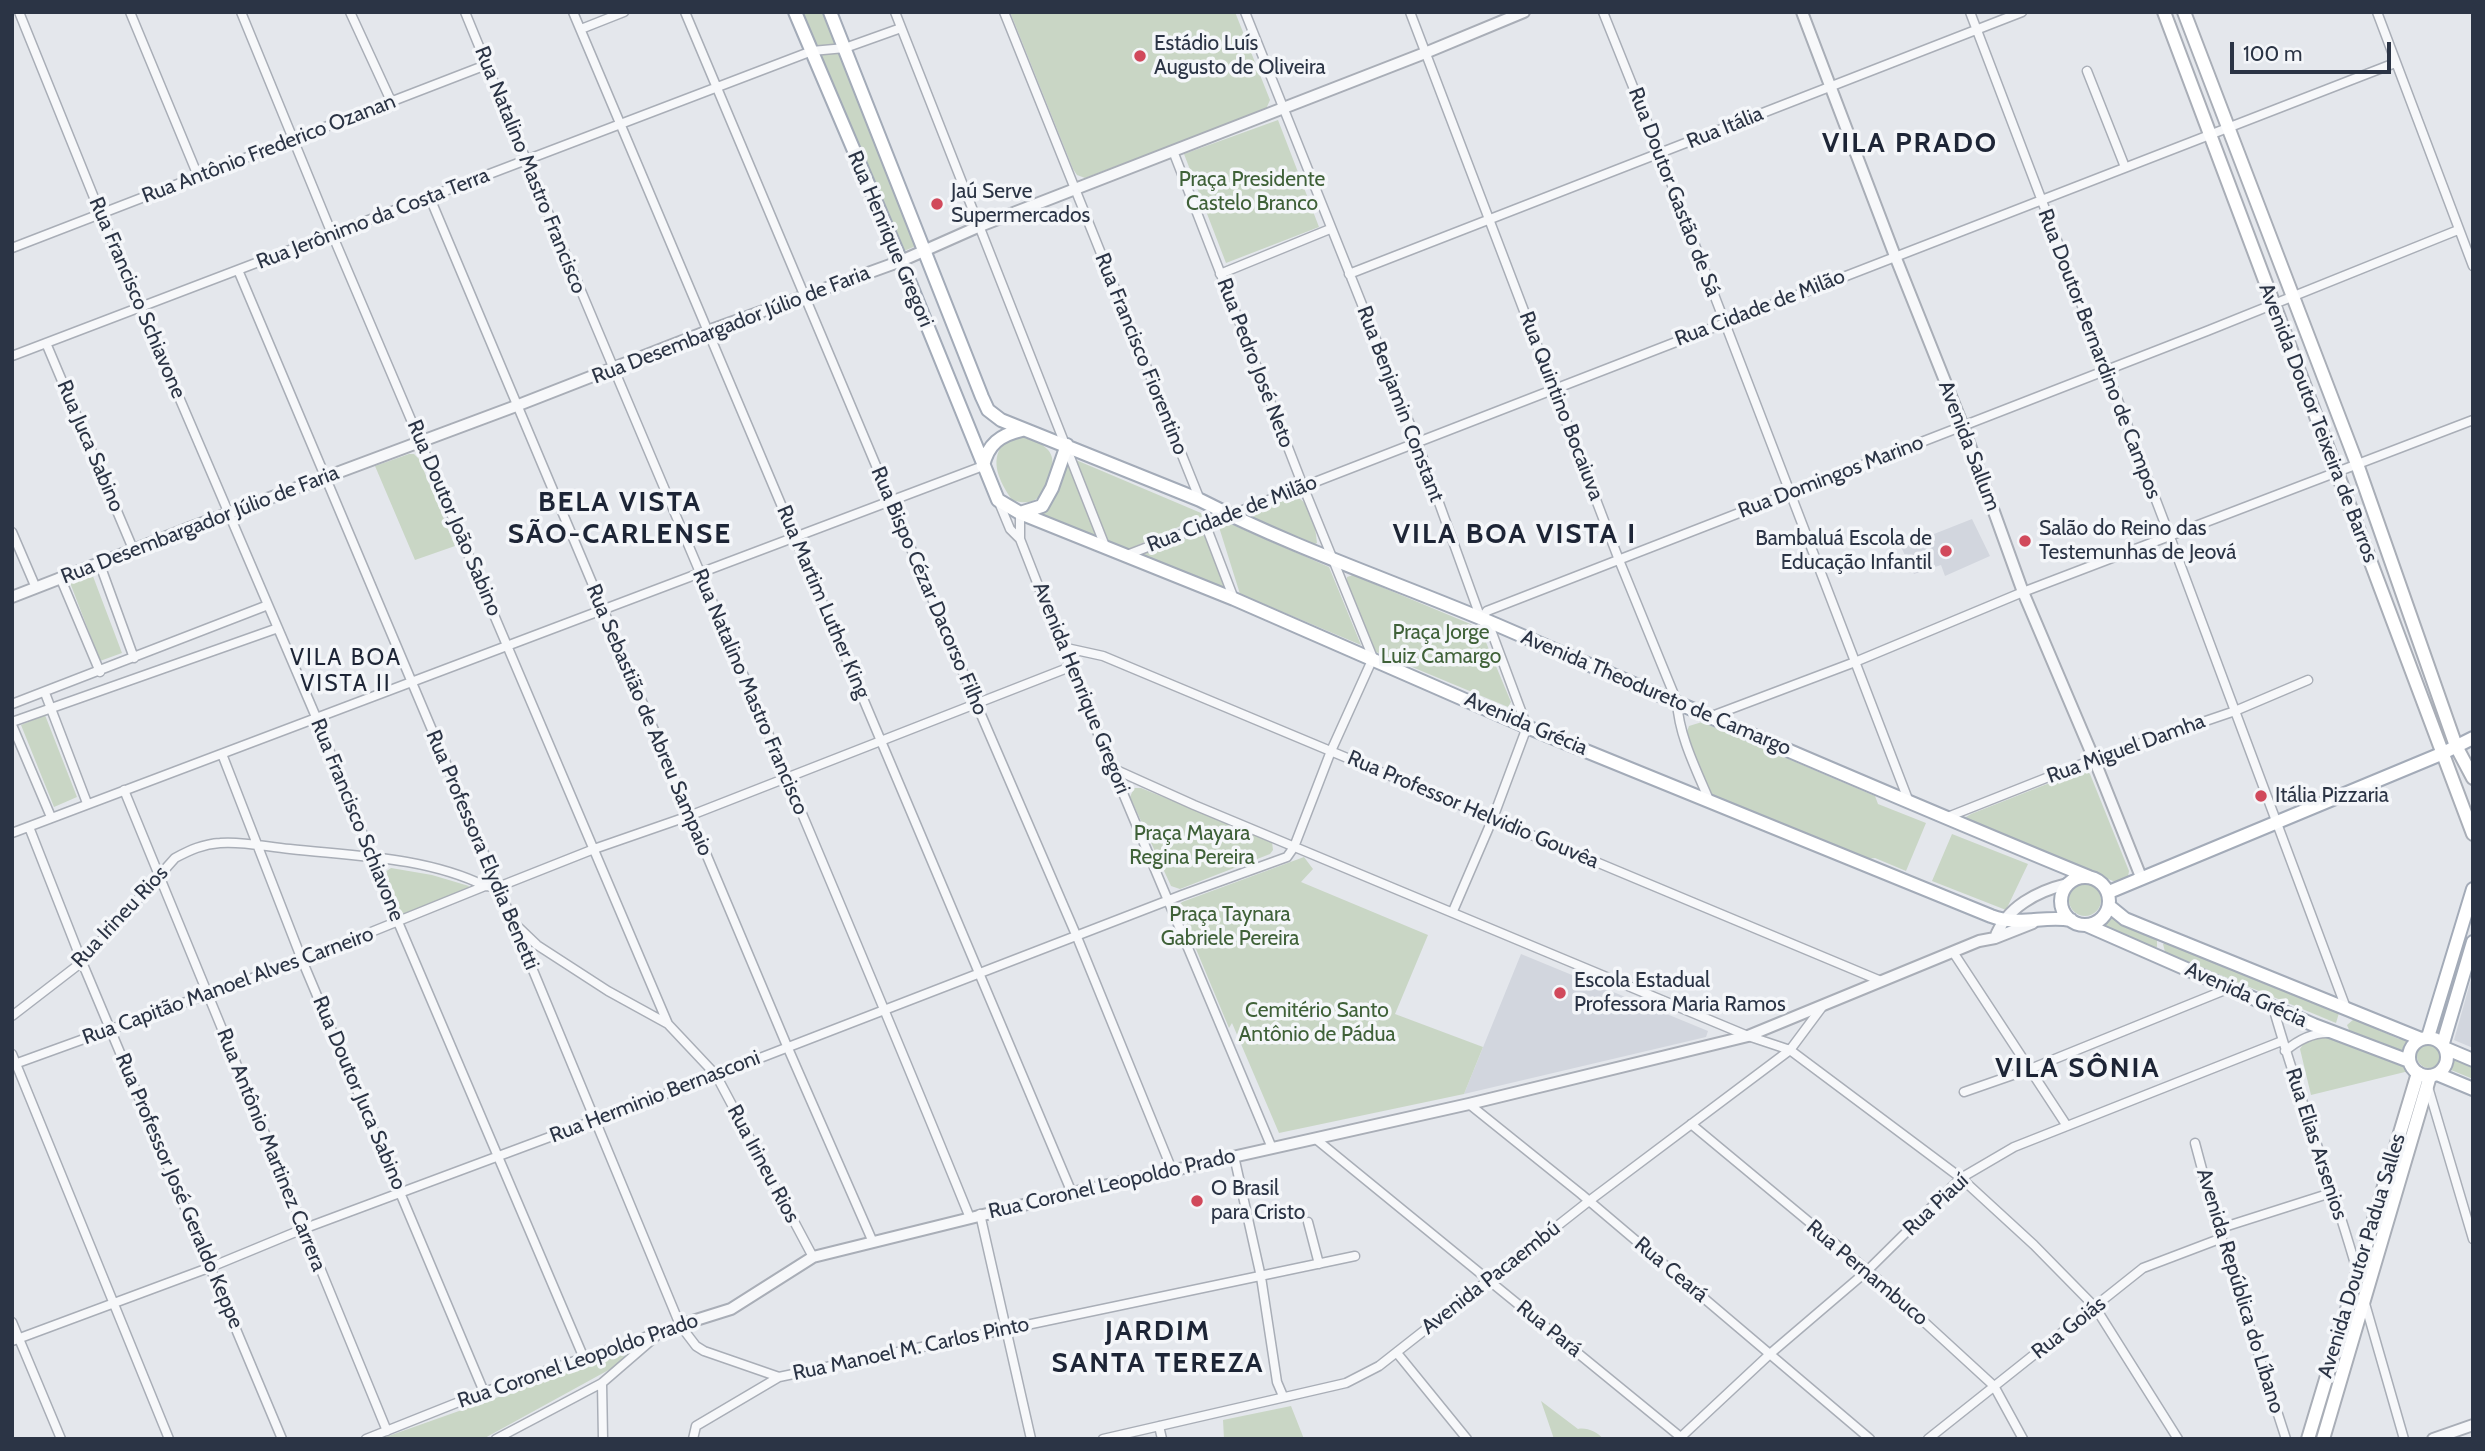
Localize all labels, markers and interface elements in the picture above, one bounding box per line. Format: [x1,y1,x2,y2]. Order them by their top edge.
scale bar [2233,28,2394,72]
place label: Estádio Luís Augusto de Oliveira [1154,31,1326,81]
text: 100 m [2243,41,2302,66]
street label: Rua Natalino Mastro Francisco [469,43,591,297]
marker: Estádio Luís Augusto de Oliveira [1132,48,1148,64]
street label: Rua Doutor Gastão de Sá [1623,84,1725,300]
street label: Rua Antônio Frederico Ozanan [139,89,399,209]
street label: Rua Itália [1683,101,1767,155]
district label: VILA PRADO [1823,127,1997,161]
street label: Rua Henrique Gregori [842,147,938,331]
street label: Rua Jerônimo da Costa Terra [253,163,493,275]
park label: Praça Presidente Castelo Branco [1179,167,1325,217]
place label: Jaú Serve Supermercados [951,179,1090,229]
street label: Rua Francisco Schiavone [83,193,191,403]
marker: Jaú Serve Supermercados [929,196,945,212]
street label: Rua Doutor Bernardino de Campos [2032,205,2166,503]
street label: Rua Francisco Fiorentino [1089,249,1193,459]
street label: Rua Desembargador Júlio de Faria [589,260,873,390]
street label: Rua Cidade de Milão [1671,264,1849,352]
street label: Rua Pedro José Neto [1211,275,1299,451]
street label: Avenida Doutor Teixeira de Barros [2253,280,2383,566]
street label: Rua Benjamin Constant [1351,303,1449,505]
street label: Rua Quintino Bocaiuva [1513,308,1609,504]
street label: Rua Juca Sabino [51,376,129,516]
street label: Avenida Sallum [1933,377,2005,515]
street label: Rua Doutor João Sabino [401,416,507,620]
street label: Rua Domingos Marino [1735,430,1927,524]
street label: Rua Desembargador Júlio de Faria [58,460,342,590]
street label: Rua Bispo Cézar Dacorso Filho [865,463,993,719]
street label: Rua Cidade de Milão [1143,470,1321,558]
district label: BELA VISTA SÃO-CARLENSE [509,486,731,552]
street label: Rua Martim Luther King [771,502,875,702]
place label: Salão do Reino das Testemunhas de Jeová [2039,516,2236,566]
district label: VILA BOA VISTA I [1395,518,1635,552]
place label: Bambaluá Escola de Educação Infantil [1755,526,1932,576]
marker: Salão do Reino das Testemunhas de Jeová [2017,533,2033,549]
marker: Bambaluá Escola de Educação Infantil [1938,543,1954,559]
street label: Rua Natalino Mastro Francisco [687,565,813,819]
street label: Avenida Henrique Gregori [1027,578,1135,798]
street label: Rua Sebastião de Abreu Sampaio [580,580,718,860]
park label: Praça Jorge Luiz Camargo [1381,620,1501,670]
street label: Avenida Theodureto de Camargo [1517,625,1795,761]
district label: VILA BOA VISTA II [291,644,401,698]
street label: Avenida Grécia [1461,687,1591,761]
street label: Rua Miguel Damha [2043,709,2209,789]
street label: Rua Francisco Schiavone [305,715,409,925]
street label: Rua Professora Elydia Benetti [420,726,544,974]
street label: Rua Professor Helvidio Gouvêa [1344,746,1602,874]
place label: Itália Pizzaria [2275,783,2389,809]
marker: Itália Pizzaria [2253,788,2269,804]
park label: Praça Mayara Regina Pereira [1129,821,1255,871]
street label: Rua Irineu Rios [66,861,174,973]
park label: Praça Taynara Gabriele Pereira [1161,902,1299,952]
street label: Rua Capitão Manoel Alves Carneiro [79,921,377,1051]
street label: Avenida Grécia [2181,957,2311,1033]
place label: Escola Estadual Professora Maria Ramos [1574,968,1786,1018]
marker: Escola Estadual Professora Maria Ramos [1552,985,1568,1001]
street label: Rua Doutor Juca Sabino [307,992,411,1194]
park label: Cemitério Santo Antônio de Pádua [1238,998,1396,1048]
street label: Rua Antônio Martinez Carrera [211,1025,331,1275]
street label: Rua Herminio Bernasconi [546,1045,764,1149]
street label: Rua Professor José Geraldo Keppe [109,1050,249,1332]
district label: VILA SÔNIA [1996,1052,2160,1086]
street label: Rua Elias Arsenios [2280,1065,2352,1223]
street label: Rua Irineu Rios [721,1101,805,1227]
street label: Avenida Doutor Padua Salles [2313,1131,2411,1381]
street label: Rua Coronel Leopoldo Prado [986,1143,1238,1225]
street label: Avenida República do Líbano [2191,1165,2289,1417]
street label: Rua Piauí [1898,1168,1974,1242]
place label: O Brasil para Cristo [1211,1176,1305,1226]
marker: O Brasil para Cristo [1189,1193,1205,1209]
street label: Rua Pernambuco [1801,1215,1933,1331]
street label: Avenida Pacaembú [1417,1216,1565,1340]
street label: Rua Ceará [1629,1232,1713,1308]
street label: Rua Goiás [2027,1291,2111,1365]
street label: Rua Pará [1511,1295,1587,1363]
street label: Rua Coronel Leopoldo Prado [454,1308,702,1414]
street label: Rua Manoel M. Carlos Pinto [791,1312,1031,1386]
district label: JARDIM SANTA TEREZA [1053,1315,1263,1381]

